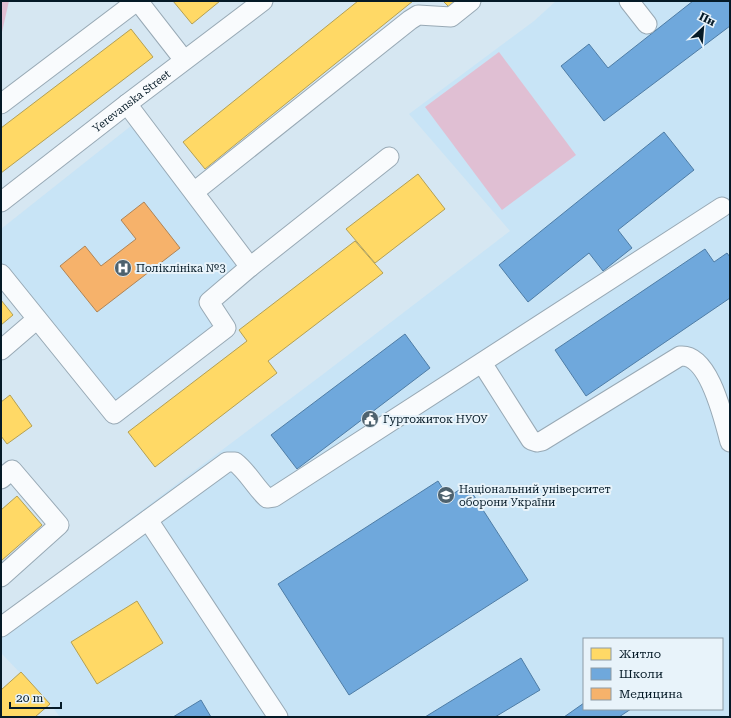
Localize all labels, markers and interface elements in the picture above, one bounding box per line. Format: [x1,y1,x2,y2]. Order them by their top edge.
north arrow [683,8,723,48]
text: Пн [697,10,718,29]
street label: Yerevanska Street [90,67,173,135]
hospital icon: Поліклініка №3 [113,258,133,278]
place label: Поліклініка №3 [136,262,226,275]
public building icon: Гуртожиток НУОУ [360,409,380,429]
place label: Гуртожиток НУОУ [383,413,488,426]
place label: Національний університет оборони України [459,483,611,509]
school or university icon: Національний університет оборони України [436,485,456,505]
legend [583,638,723,710]
text: Житло [619,647,661,661]
text: Школи [619,667,663,681]
scale bar [10,684,61,710]
text: Медицина [619,687,683,701]
text: 20 m [16,691,43,705]

